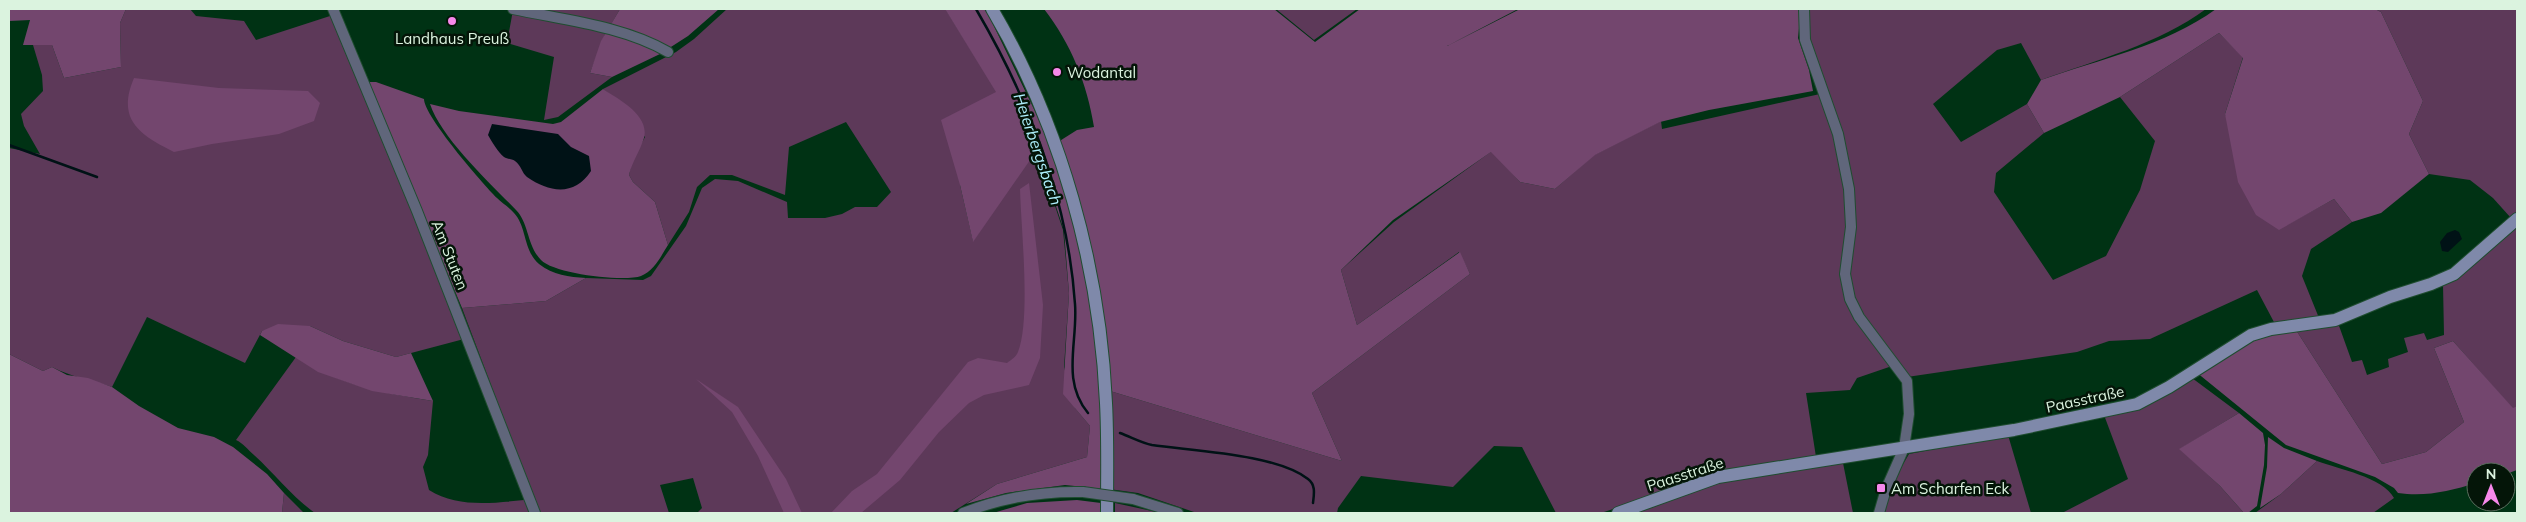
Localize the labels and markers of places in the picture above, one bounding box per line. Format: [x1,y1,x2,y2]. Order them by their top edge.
marker: Landhaus Preuß [446,15,458,27]
place label: Landhaus Preuß [395,29,510,48]
place label: Wodantal [1067,63,1136,82]
marker: Wodantal [1051,66,1063,78]
place label: Am Scharfen Eck [1891,479,2009,498]
marker: Am Scharfen Eck [1875,482,1887,494]

